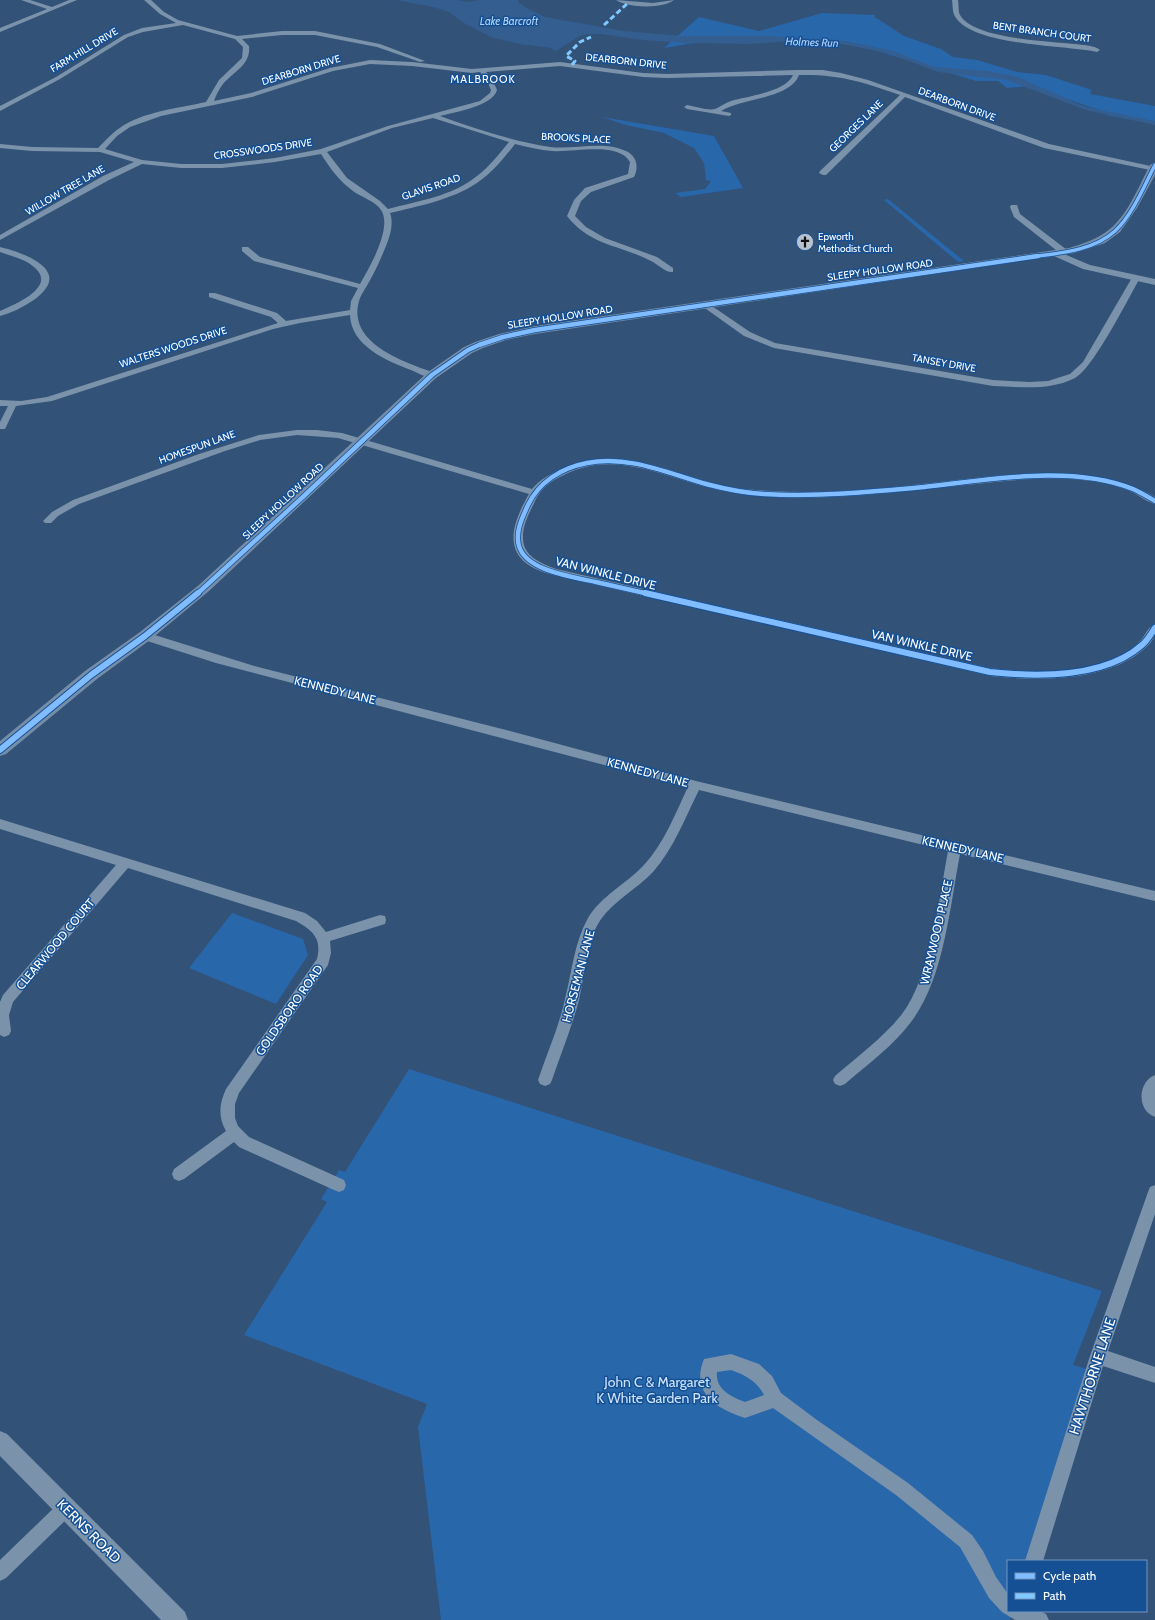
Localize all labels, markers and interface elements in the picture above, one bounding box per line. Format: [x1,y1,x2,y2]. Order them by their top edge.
water label: Lake Barcroft [480,14,539,28]
street label: BENT BRANCH COURT [992,19,1093,45]
street label: FARM HILL DRIVE [48,24,121,75]
water label: Holmes Run [785,34,839,50]
street label: DEARBORN DRIVE [585,50,668,72]
street label: DEARBORN DRIVE [260,52,342,88]
district label: MALBROOK [450,72,516,86]
street label: DEARBORN DRIVE [916,84,998,124]
street label: GEORGES LANE [826,97,886,155]
street label: BROOKS PLACE [541,130,612,146]
street label: CROSSWOODS DRIVE [213,136,313,162]
street label: WILLOW TREE LANE [23,162,107,218]
street label: GLAVIS ROAD [400,171,462,203]
place label: Epworth Methodist Church [818,230,893,255]
church icon: Epworth Methodist Church [795,232,815,252]
street label: SLEEPY HOLLOW ROAD [826,256,934,284]
street label: SLEEPY HOLLOW ROAD [506,302,614,332]
street label: WALTERS WOODS DRIVE [118,323,229,371]
street label: TANSEY DRIVE [911,351,977,375]
street label: HOMESPUN LANE [157,427,237,467]
street label: SLEEPY HOLLOW ROAD [240,460,326,542]
street label: VAN WINKLE DRIVE [554,553,658,593]
street label: VAN WINKLE DRIVE [870,626,974,664]
street label: KENNEDY LANE [293,673,378,707]
street label: KENNEDY LANE [606,754,691,790]
street label: KENNEDY LANE [921,832,1006,866]
street label: WRAYWOOD PLACE [917,878,955,986]
street label: CLEARWOOD COURT [12,895,98,993]
street label: HORSEMAN LANE [558,928,598,1024]
street label: GOLDSBORO ROAD [252,962,326,1058]
street label: HAWTHORNE LANE [1065,1315,1119,1437]
park label: John C & Margaret K White Garden Park [596,1373,718,1407]
street label: KERNS ROAD [53,1495,125,1567]
legend [1007,1560,1147,1612]
text: Cycle path [1043,1568,1096,1583]
text: Path [1043,1588,1066,1603]

